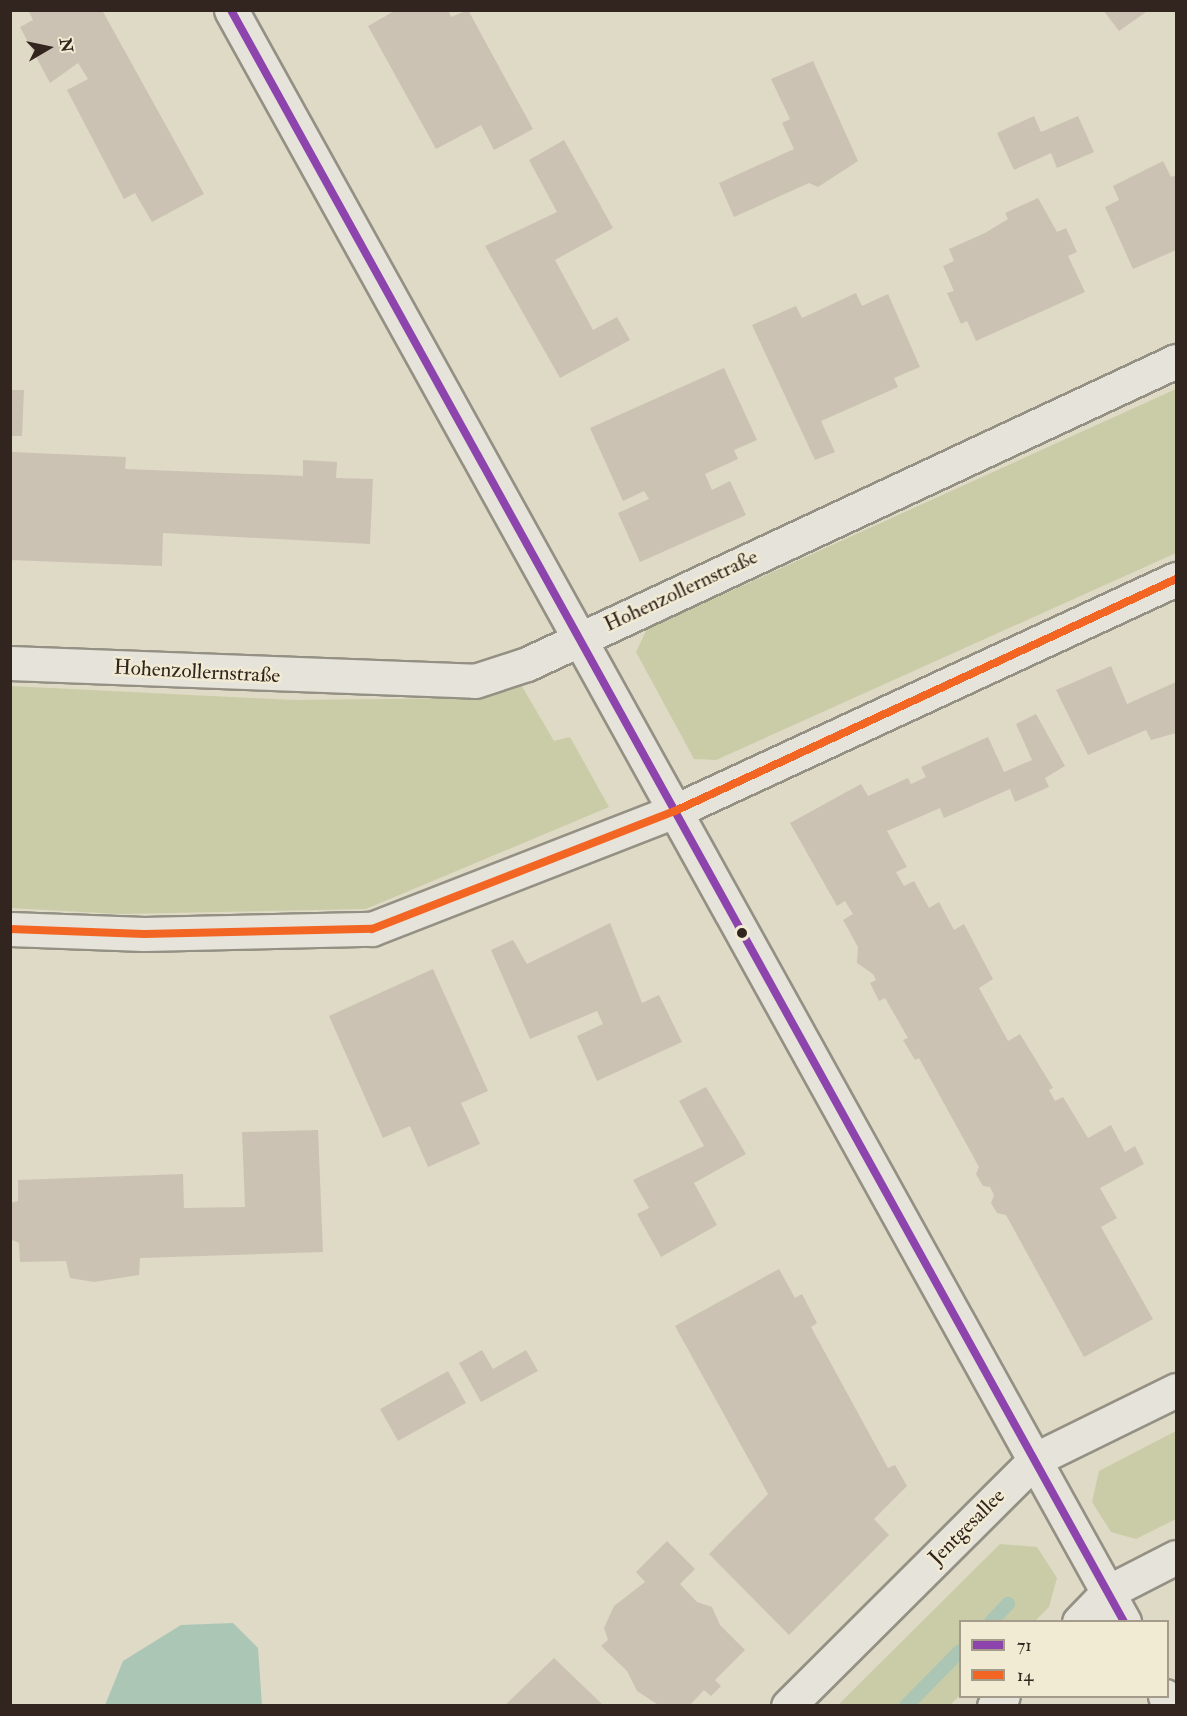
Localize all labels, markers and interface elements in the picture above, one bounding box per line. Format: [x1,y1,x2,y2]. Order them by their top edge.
north arrow [18,18,78,78]
text: N [55,37,77,54]
street label: Hohenzollernstraße [600,544,762,638]
street label: Hohenzollernstraße [113,655,281,689]
unlabelled marker [736,927,748,939]
street label: Jentgesallee [924,1484,1010,1570]
legend [959,1620,1169,1698]
text: 71 [1017,1634,1032,1657]
text: 14 [1017,1664,1033,1687]

